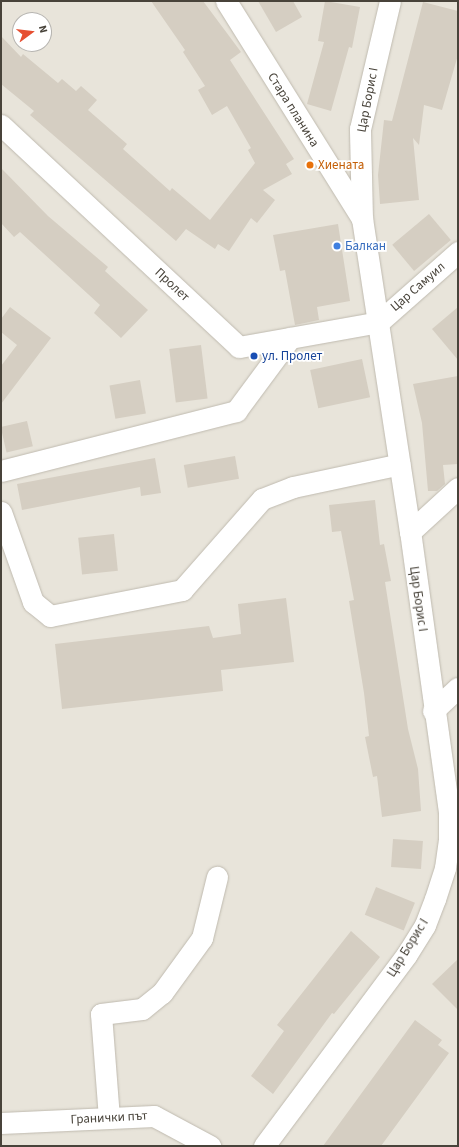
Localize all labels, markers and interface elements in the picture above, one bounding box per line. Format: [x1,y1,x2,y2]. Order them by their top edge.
north arrow [12,12,52,52]
text: N [35,24,51,34]
street label: Цар Борис I [354,66,382,134]
street label: Стара планина [264,70,322,150]
place label: Хиената [318,157,364,173]
marker: Хиената [305,160,315,170]
place label: Балкан [345,238,386,254]
marker: Балкан [332,241,342,251]
street label: Цар Самуил [387,259,449,315]
street label: Пролет [151,265,193,305]
place label: ул. Пролет [262,348,323,364]
marker: ул. Пролет [249,351,259,361]
street label: Цар Борис I [406,565,430,633]
street label: Цар Борис I [384,916,432,980]
street label: Гранички път [70,1108,148,1128]

